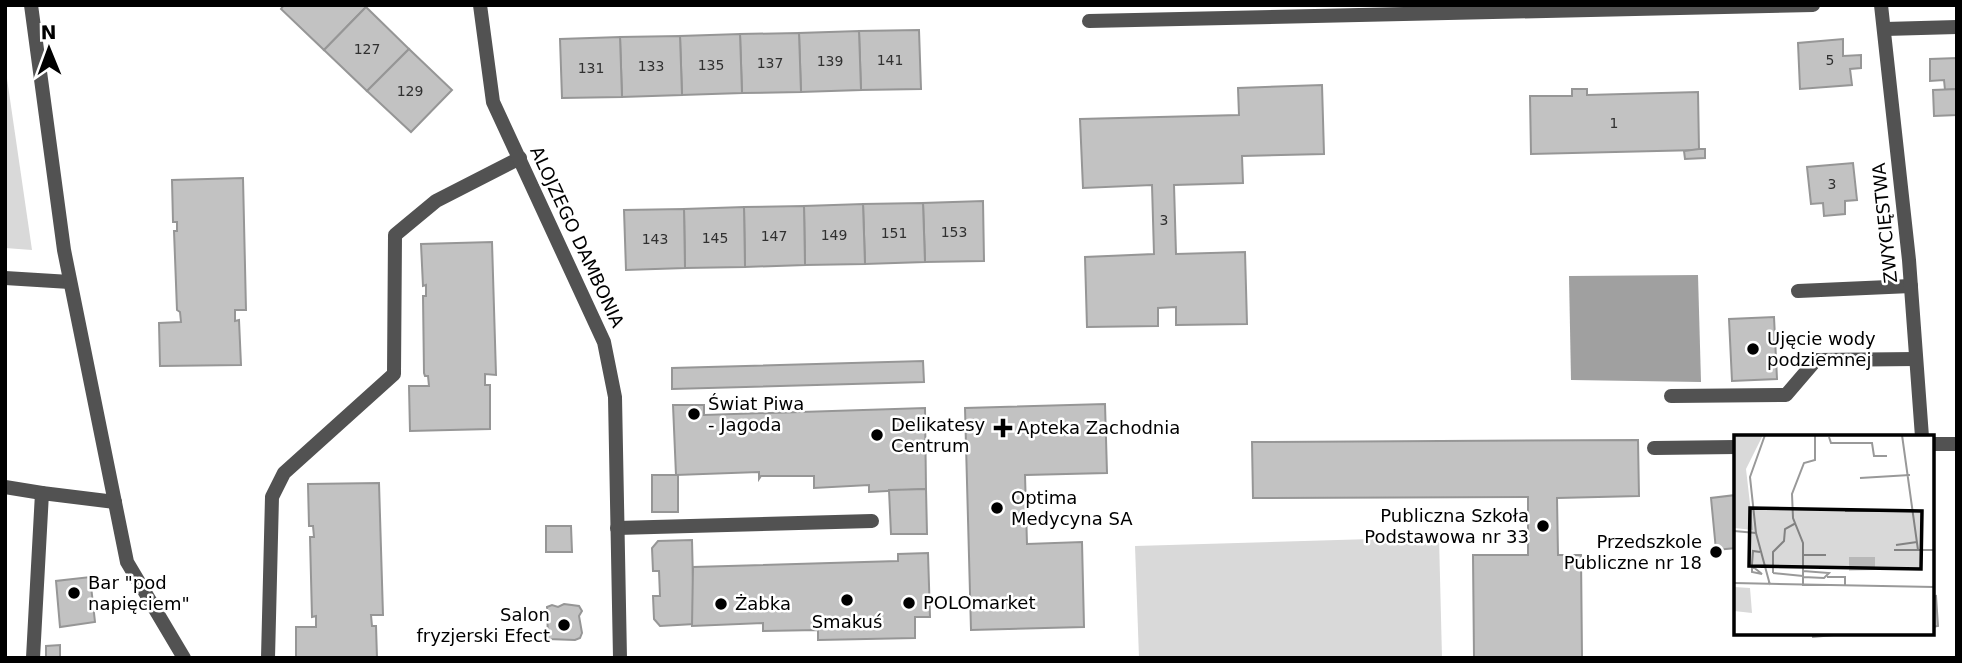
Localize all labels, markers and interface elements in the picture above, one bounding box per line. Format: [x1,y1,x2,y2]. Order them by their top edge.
north arrow [14,14,84,84]
text: N [41,21,57,43]
house number: 127 [354,41,380,57]
house number: 141 [877,52,903,68]
house number: 5 [1826,52,1834,68]
house number: 139 [817,53,843,69]
house number: 137 [757,55,783,71]
house number: 135 [698,57,724,73]
house number: 133 [638,58,664,74]
house number: 131 [578,60,604,76]
house number: 129 [397,83,423,99]
house number: 1 [1610,115,1618,131]
street label: ALOJZEGO DAMBONIA [526,143,629,331]
street label: ZWYCIĘSTWA [1868,161,1901,284]
house number: 3 [1828,176,1836,192]
house number: 3 [1160,212,1168,228]
house number: 153 [941,224,967,240]
house number: 151 [881,225,907,241]
house number: 149 [821,227,847,243]
house number: 147 [761,228,787,244]
house number: 145 [702,230,728,246]
house number: 143 [642,231,668,247]
place label: Ujęcie wody podziemnej [1767,328,1876,370]
marker: Ujęcie wody podziemnej [1745,341,1761,357]
place label: Świat Piwa - Jagoda [708,393,804,435]
marker: Świat Piwa - Jagoda [686,406,702,422]
place label: Delikatesy Centrum [891,414,986,456]
place label: Apteka Zachodnia [1017,417,1180,438]
marker: Apteka Zachodnia [995,420,1011,436]
marker: Delikatesy Centrum [869,427,885,443]
inset map [1734,435,1934,635]
place label: Optima Medycyna SA [1011,487,1133,529]
marker: Optima Medycyna SA [989,500,1005,516]
place label: Publiczna Szkoła Podstawowa nr 33 [1364,505,1529,547]
marker: Publiczna Szkoła Podstawowa nr 33 [1535,518,1551,534]
place label: Przedszkole Publiczne nr 18 [1564,531,1702,573]
marker: Przedszkole Publiczne nr 18 [1708,544,1724,560]
place label: Bar "pod napięciem" [88,572,190,614]
marker: Bar "pod napięciem" [66,585,82,601]
marker: Smakuś [839,592,855,608]
place label: POLOmarket [923,592,1035,613]
place label: Żabka [735,593,791,614]
marker: POLOmarket [901,595,917,611]
marker: Żabka [713,596,729,612]
place label: Salon fryzjerski Efect [416,604,550,646]
place label: Smakuś [812,611,882,632]
marker: Salon fryzjerski Efect [556,617,572,633]

